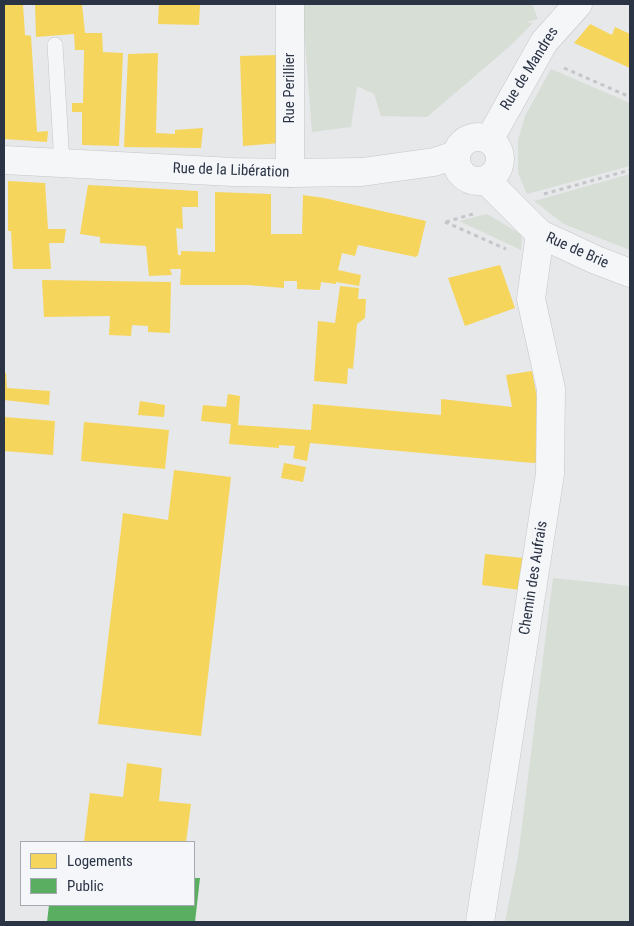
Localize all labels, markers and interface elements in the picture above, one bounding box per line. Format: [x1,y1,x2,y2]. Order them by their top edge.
street label: Rue de Mandres [497,24,563,114]
street label: Rue Perillier [281,53,299,123]
street label: Rue de la Libération [172,160,290,182]
street label: Rue de Brie [543,229,611,273]
street label: Chemin des Aufrais [516,520,552,636]
legend [20,841,195,906]
text: Logements [67,852,133,870]
text: Public [67,877,104,895]

